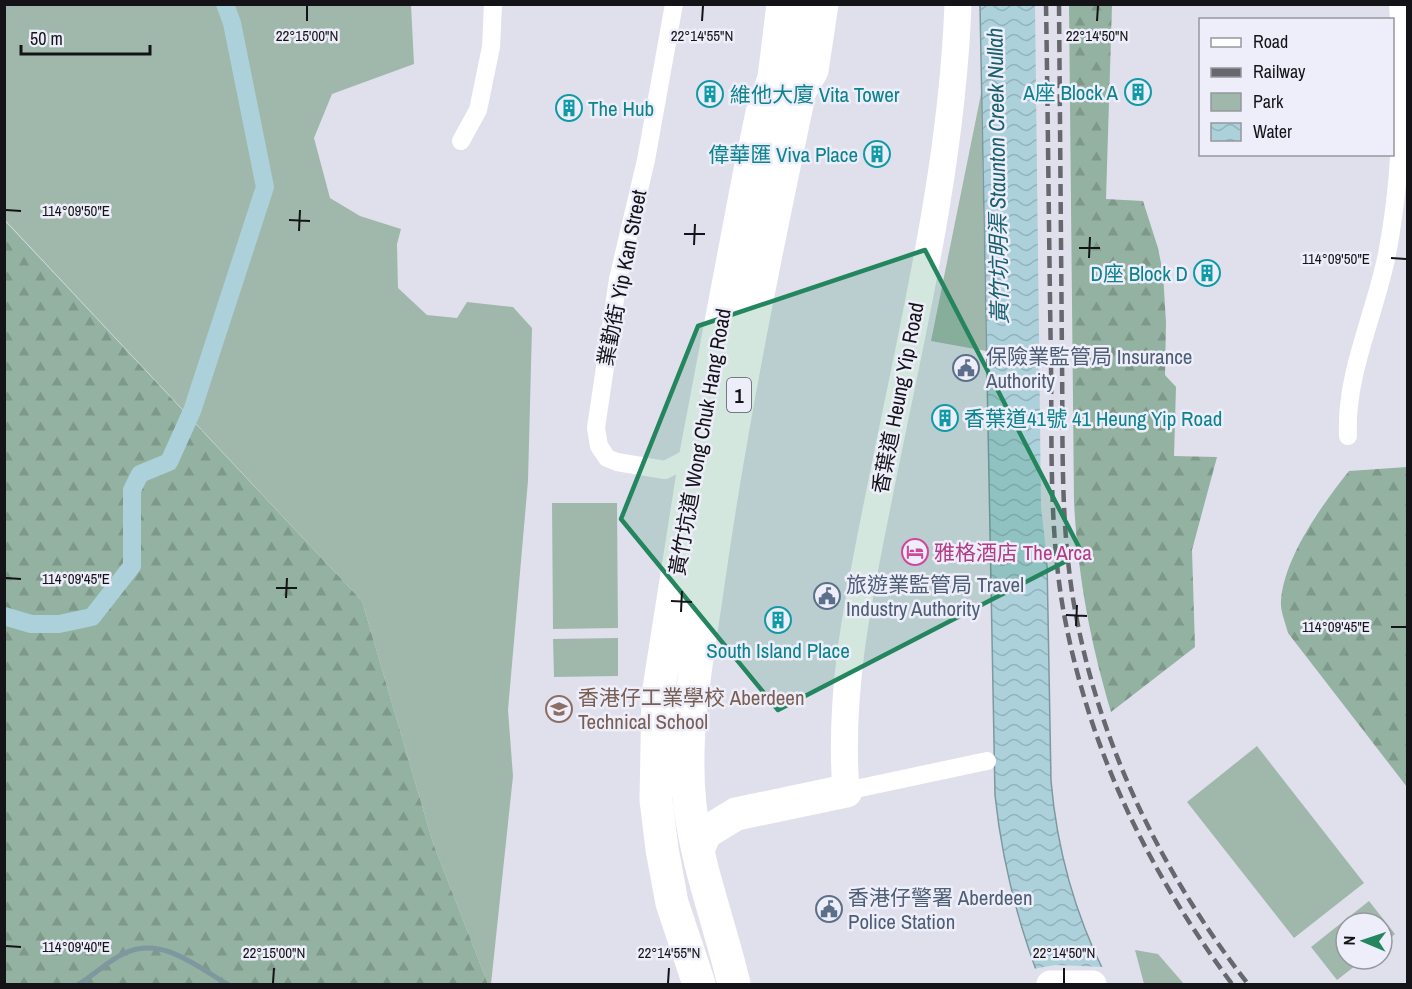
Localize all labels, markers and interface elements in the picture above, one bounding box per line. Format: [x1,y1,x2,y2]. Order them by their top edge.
scale bar [21,18,150,56]
legend [1199,18,1394,156]
text: 22°15'00"N [276,25,338,46]
text: 22°14'55"N [671,25,733,46]
text: 22°14'50"N [1066,25,1128,46]
text: 50 m [30,26,63,51]
water label: 黃竹坑明渠 Staunton Creek Nullah [979,27,1015,325]
text: Road [1253,29,1288,54]
text: Railway [1253,59,1306,84]
building icon: A座 Block A [1123,77,1153,107]
place label: A座 Block A [1022,78,1119,107]
building icon: 維他大廈 Vita Tower [695,79,725,109]
place label: 維他大廈 Vita Tower [730,80,900,109]
text: Park [1253,89,1284,114]
building icon: The Hub [554,93,584,123]
place label: The Hub [588,94,654,123]
text: Water [1253,119,1292,144]
building icon: 偉華匯 Viva Place [862,139,892,169]
place label: 偉華匯 Viva Place [708,140,858,169]
street label: 業勤街 Yip Kan Street [591,187,653,369]
text: 114°09'50"E [42,200,110,221]
text: 114°09'50"E [1302,248,1370,269]
building icon: D座 Block D [1192,258,1222,288]
place label: D座 Block D [1090,259,1188,288]
street label: 香葉道 Heung Yip Road [865,300,931,496]
street label: 黃竹坑道 Wong Chuk Hang Road [662,306,738,578]
place label: 保險業監管局 Insurance Authority [985,342,1192,395]
public building icon: 保險業監管局 Insurance Authority [951,353,981,383]
road number: 1 [727,378,751,412]
building icon: 香葉道41號 41 Heung Yip Road [930,403,960,433]
place label: 香葉道41號 41 Heung Yip Road [964,404,1222,433]
hotel icon: 雅格酒店 The Arca [900,537,930,567]
place label: 雅格酒店 The Arca [934,538,1092,567]
text: 114°09'45"E [42,568,110,589]
place label: 旅遊業監管局 Travel Industry Authority [846,570,1024,623]
public building icon: 旅遊業監管局 Travel Industry Authority [812,581,842,611]
building icon: South Island Place [763,605,793,635]
text: 114°09'45"E [1302,616,1370,637]
place label: South Island Place [706,636,850,665]
place label: 香港仔工業學校 Aberdeen Technical School [578,683,804,736]
school or university icon: 香港仔工業學校 Aberdeen Technical School [544,694,574,724]
place label: 香港仔警署 Aberdeen Police Station [848,883,1032,936]
public building icon: 香港仔警署 Aberdeen Police Station [814,894,844,924]
north arrow [1334,911,1394,971]
text: N [1338,935,1360,946]
text: 114°09'40"E [42,936,110,957]
text: 22°15'00"N [243,942,305,963]
text: 22°14'55"N [638,942,700,963]
text: 22°14'50"N [1033,942,1095,963]

